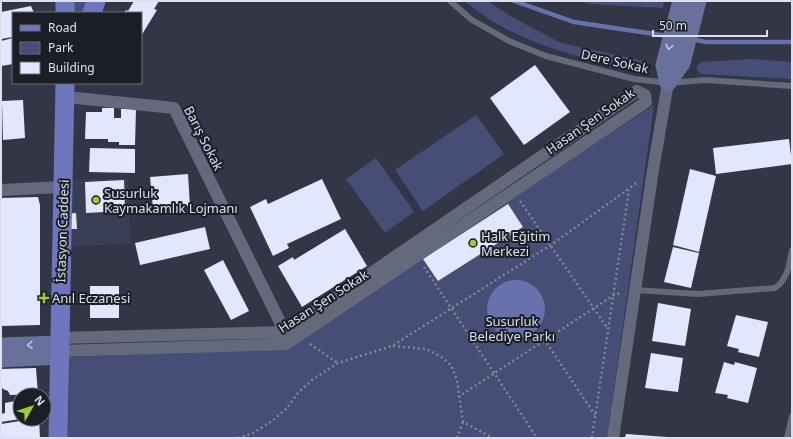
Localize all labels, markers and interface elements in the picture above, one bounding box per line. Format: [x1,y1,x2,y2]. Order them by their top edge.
legend [12,12,142,84]
scale bar [653,12,767,38]
text: 50 m [659,17,687,34]
text: Road [48,19,77,36]
text: Park [48,39,74,56]
one-way arrow [665,43,674,50]
street label: Dere Sokak [579,44,651,78]
text: Building [48,59,95,76]
street label: Hasan Şen Sokak [542,84,638,158]
street label: Barış Sokak [180,103,228,173]
street label: İstasyon Caddesi [51,179,73,283]
place label: Susurluk Kaymakamlık Lojmanı [104,184,238,217]
marker: Susurluk Kaymakamlık Lojmanı [91,195,101,205]
place label: Halk Eğitim Merkezi [481,227,550,260]
marker: Halk Eğitim Merkezi [468,238,478,248]
street label: Hasan Şen Sokak [275,265,372,337]
place label: Anıl Eczanesi [52,289,130,307]
marker: Anıl Eczanesi [39,293,49,303]
park label: Susurluk Belediye Parkı [469,312,555,345]
one-way arrow [27,341,33,350]
north arrow [12,387,52,427]
text: N [32,392,49,409]

